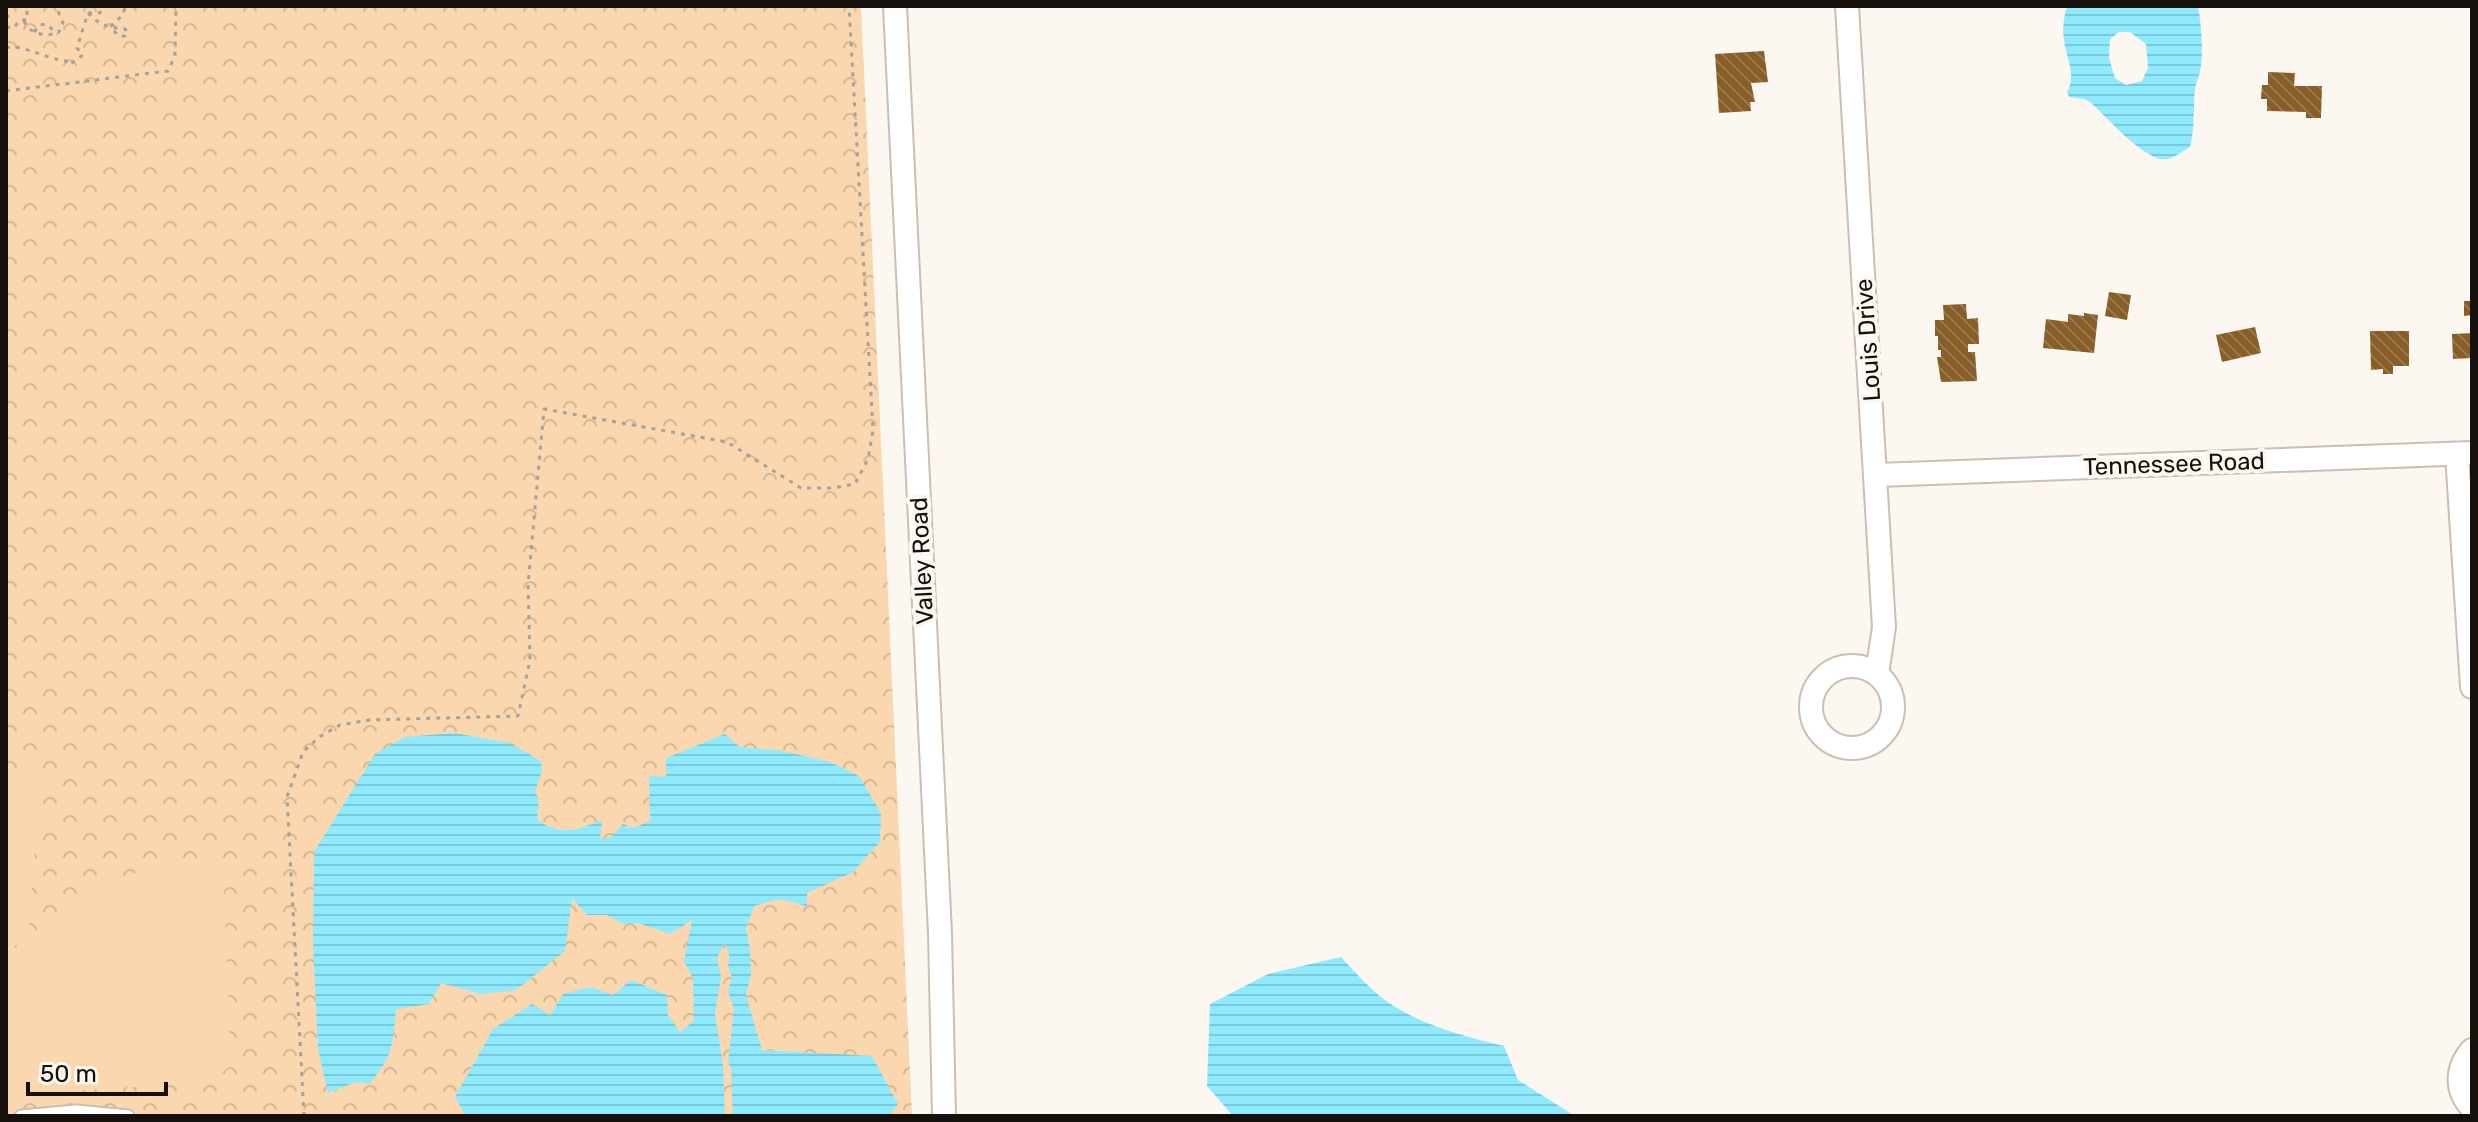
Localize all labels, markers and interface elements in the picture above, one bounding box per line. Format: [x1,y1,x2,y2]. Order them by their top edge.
street label: Louis Drive [1850,278,1886,402]
street label: Tennessee Road [2083,447,2265,481]
street label: Valley Road [905,497,939,625]
scale bar [28,1046,166,1096]
text: 50 m [40,1060,97,1088]

